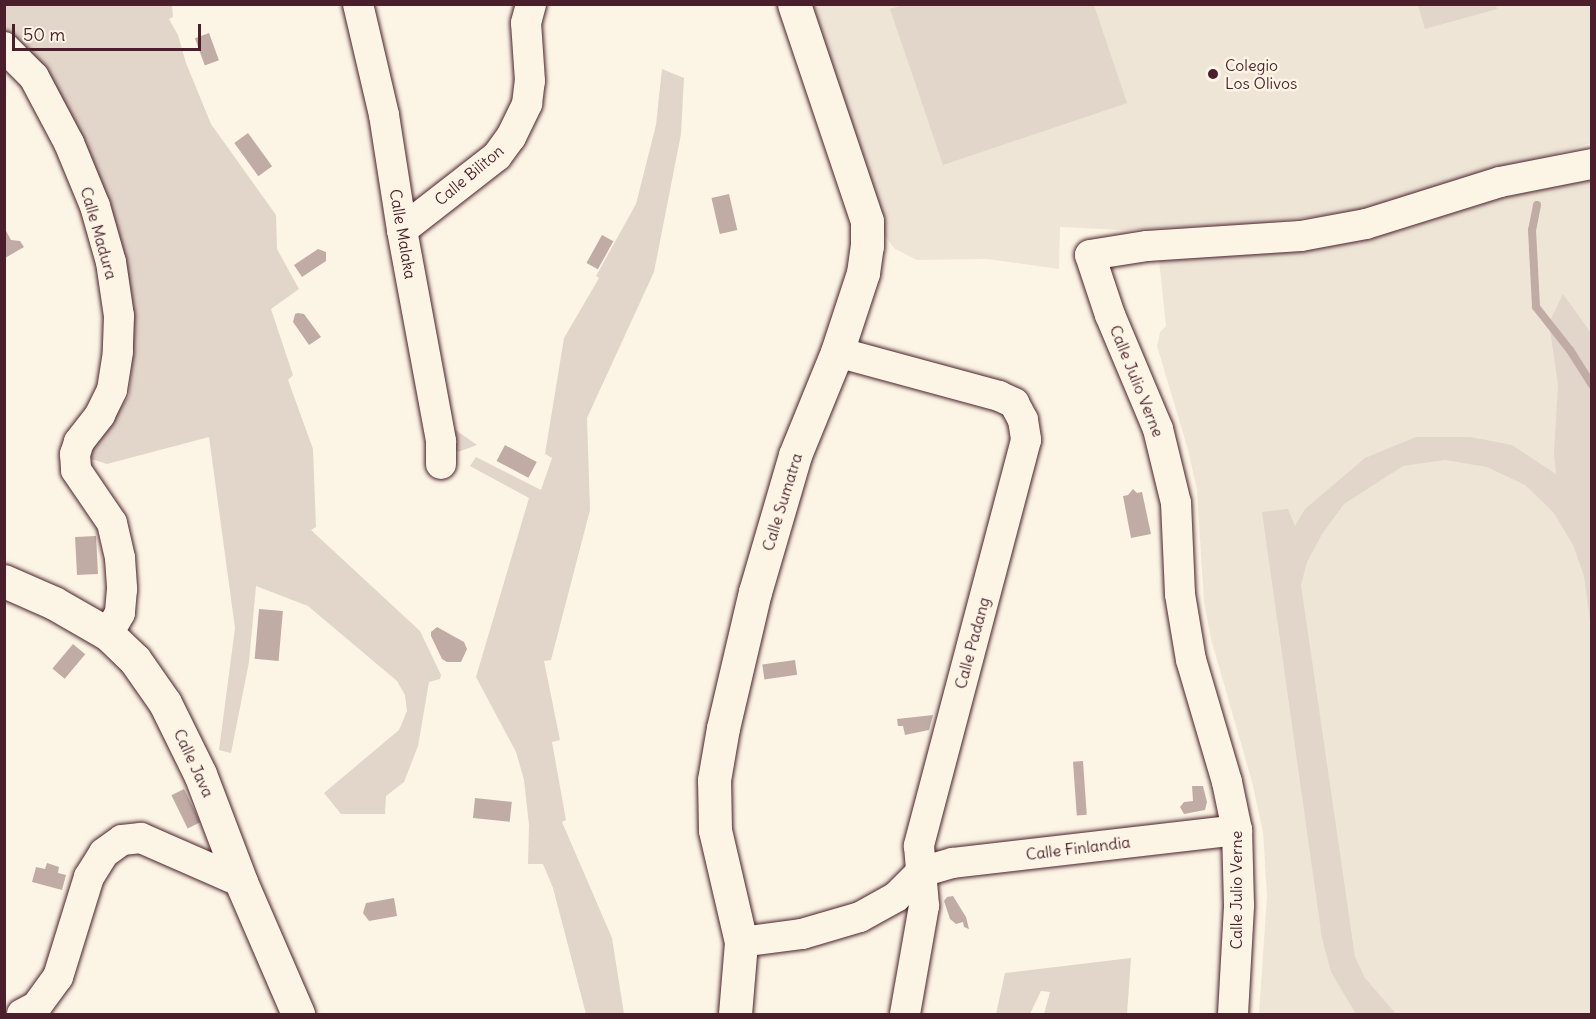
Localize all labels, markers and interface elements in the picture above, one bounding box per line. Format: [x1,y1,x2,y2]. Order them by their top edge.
scale bar [15,12,204,50]
text: 50 m [23,23,65,46]
place label: Colegio Los Olivos [1225,55,1297,93]
marker: Colegio Los Olivos [1206,67,1220,81]
street label: Calle Biliton [431,141,507,209]
street label: Calle Madura [77,185,121,281]
street label: Calle Malaka [386,188,420,280]
street label: Calle Julio Verne [1106,322,1168,440]
street label: Calle Sumatra [758,451,806,553]
street label: Calle Padang [951,595,993,691]
street label: Calle Java [170,726,218,800]
street label: Calle Julio Verne [1226,831,1246,949]
street label: Calle Finlandia [1025,832,1131,864]

